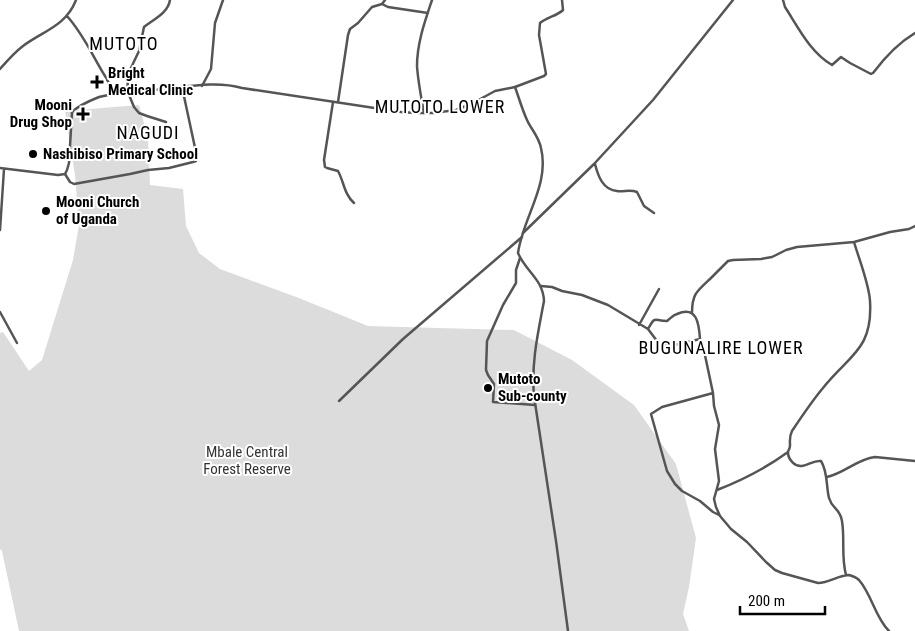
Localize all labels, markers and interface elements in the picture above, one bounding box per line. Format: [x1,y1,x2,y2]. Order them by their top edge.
district label: MUTOTO [89,33,159,54]
place label: Bright Medical Clinic [108,64,193,99]
marker: Bright Medical Clinic [90,75,104,89]
place label: Mooni Drug Shop [10,96,72,131]
district label: MUTOTO LOWER [375,96,505,117]
marker: Mooni Drug Shop [76,107,90,121]
district label: NAGUDI [116,122,180,143]
place label: Nashibiso Primary School [43,145,198,163]
marker: Nashibiso Primary School [27,148,39,160]
place label: Mooni Church of Uganda [56,193,139,228]
marker: Mooni Church of Uganda [40,205,52,217]
district label: BUGUNALIRE LOWER [638,337,804,358]
place label: Mutoto Sub-county [498,370,567,405]
marker: Mutoto Sub-county [482,382,494,394]
park label: Mbale Central Forest Reserve [203,443,291,478]
scale bar [740,584,825,616]
text: 200 m [748,592,785,610]

